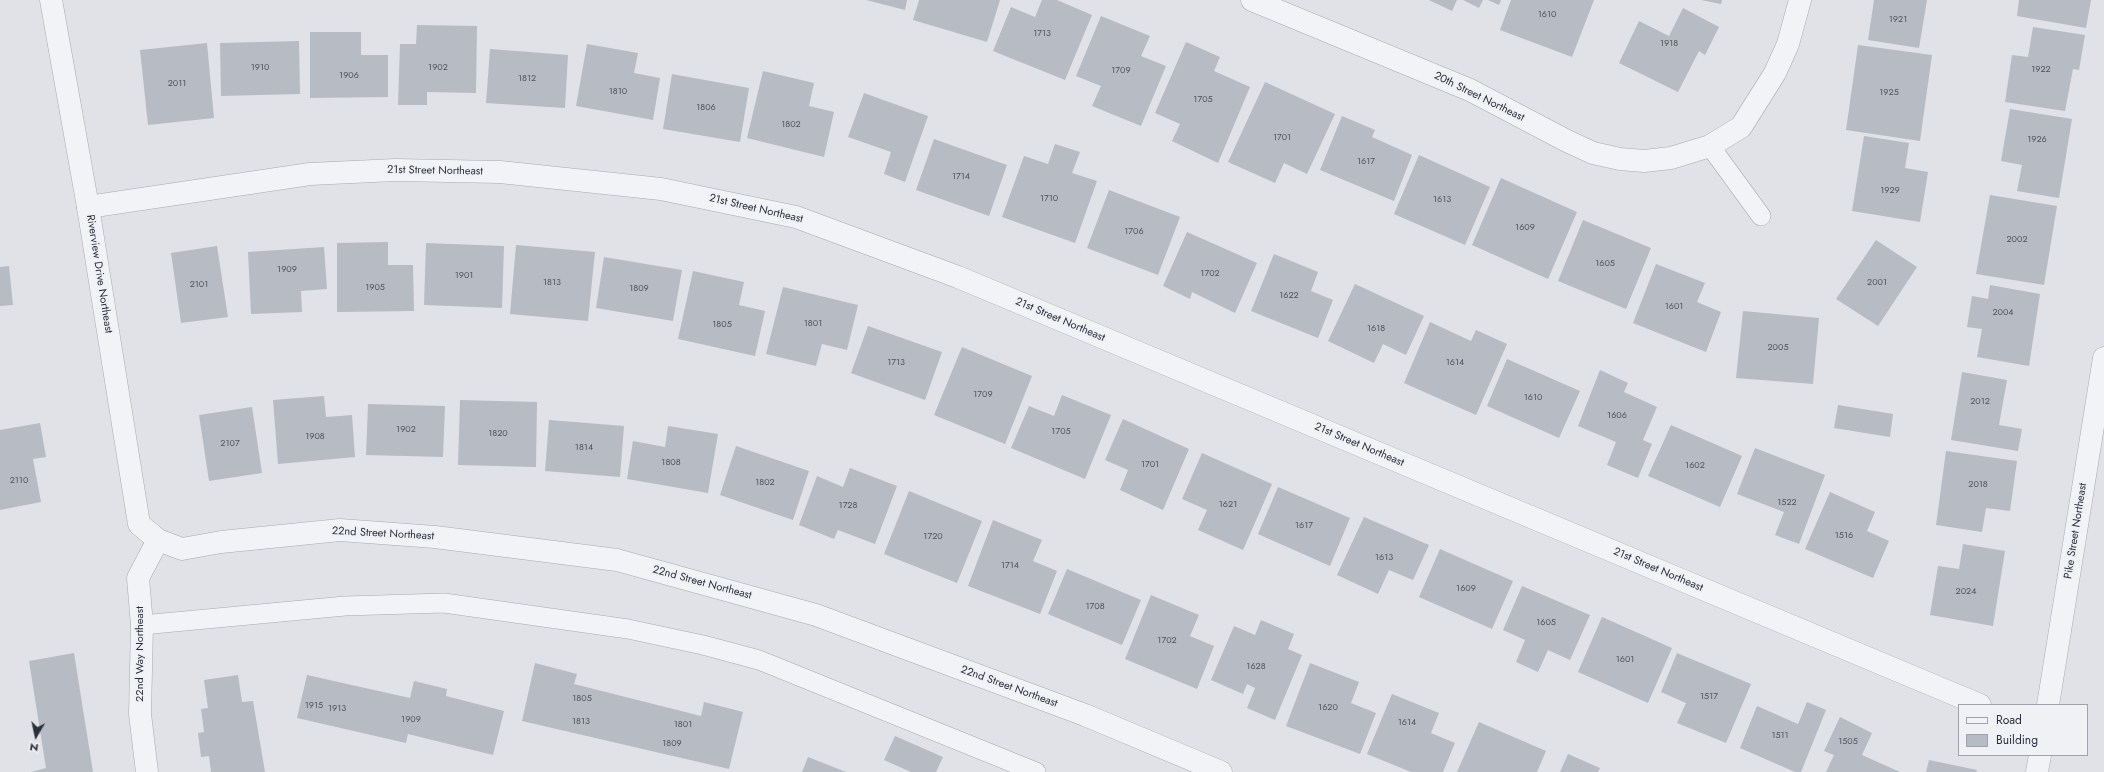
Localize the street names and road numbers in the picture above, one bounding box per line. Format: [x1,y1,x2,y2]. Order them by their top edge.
street label: 20th Street Northeast [1432,69,1526,125]
street label: 21st Street Northeast [387,164,483,178]
street label: 21st Street Northeast [708,192,804,226]
street label: Riverview Drive Northeast [83,214,115,334]
street label: 21st Street Northeast [1013,295,1107,345]
street label: 21st Street Northeast [1312,420,1406,470]
street label: Pike Street Northeast [2062,482,2090,580]
street label: 22nd Street Northeast [332,525,434,543]
street label: 21st Street Northeast [1611,545,1705,595]
street label: 22nd Street Northeast [651,563,753,603]
street label: 22nd Way Northeast [133,606,147,702]
street label: 22nd Street Northeast [959,663,1059,711]

